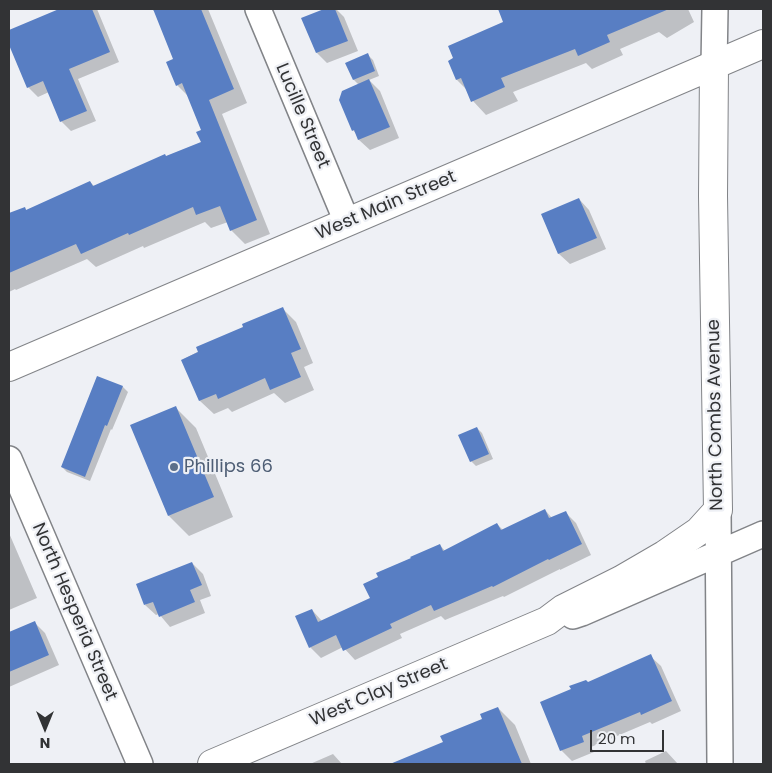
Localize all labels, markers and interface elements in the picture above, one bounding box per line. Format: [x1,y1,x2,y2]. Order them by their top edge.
street label: Lucille Street [270,60,334,172]
street label: West Main Street [312,167,460,245]
street label: North Combs Avenue [704,319,728,511]
place label: Phillips 66 [184,456,273,478]
marker: Phillips 66 [168,461,180,473]
street label: North Hesperia Street [27,520,121,704]
street label: West Clay Street [307,654,451,732]
north arrow [20,703,70,753]
scale bar [592,720,666,752]
text: 20 m [598,728,636,749]
text: N [40,733,50,753]

